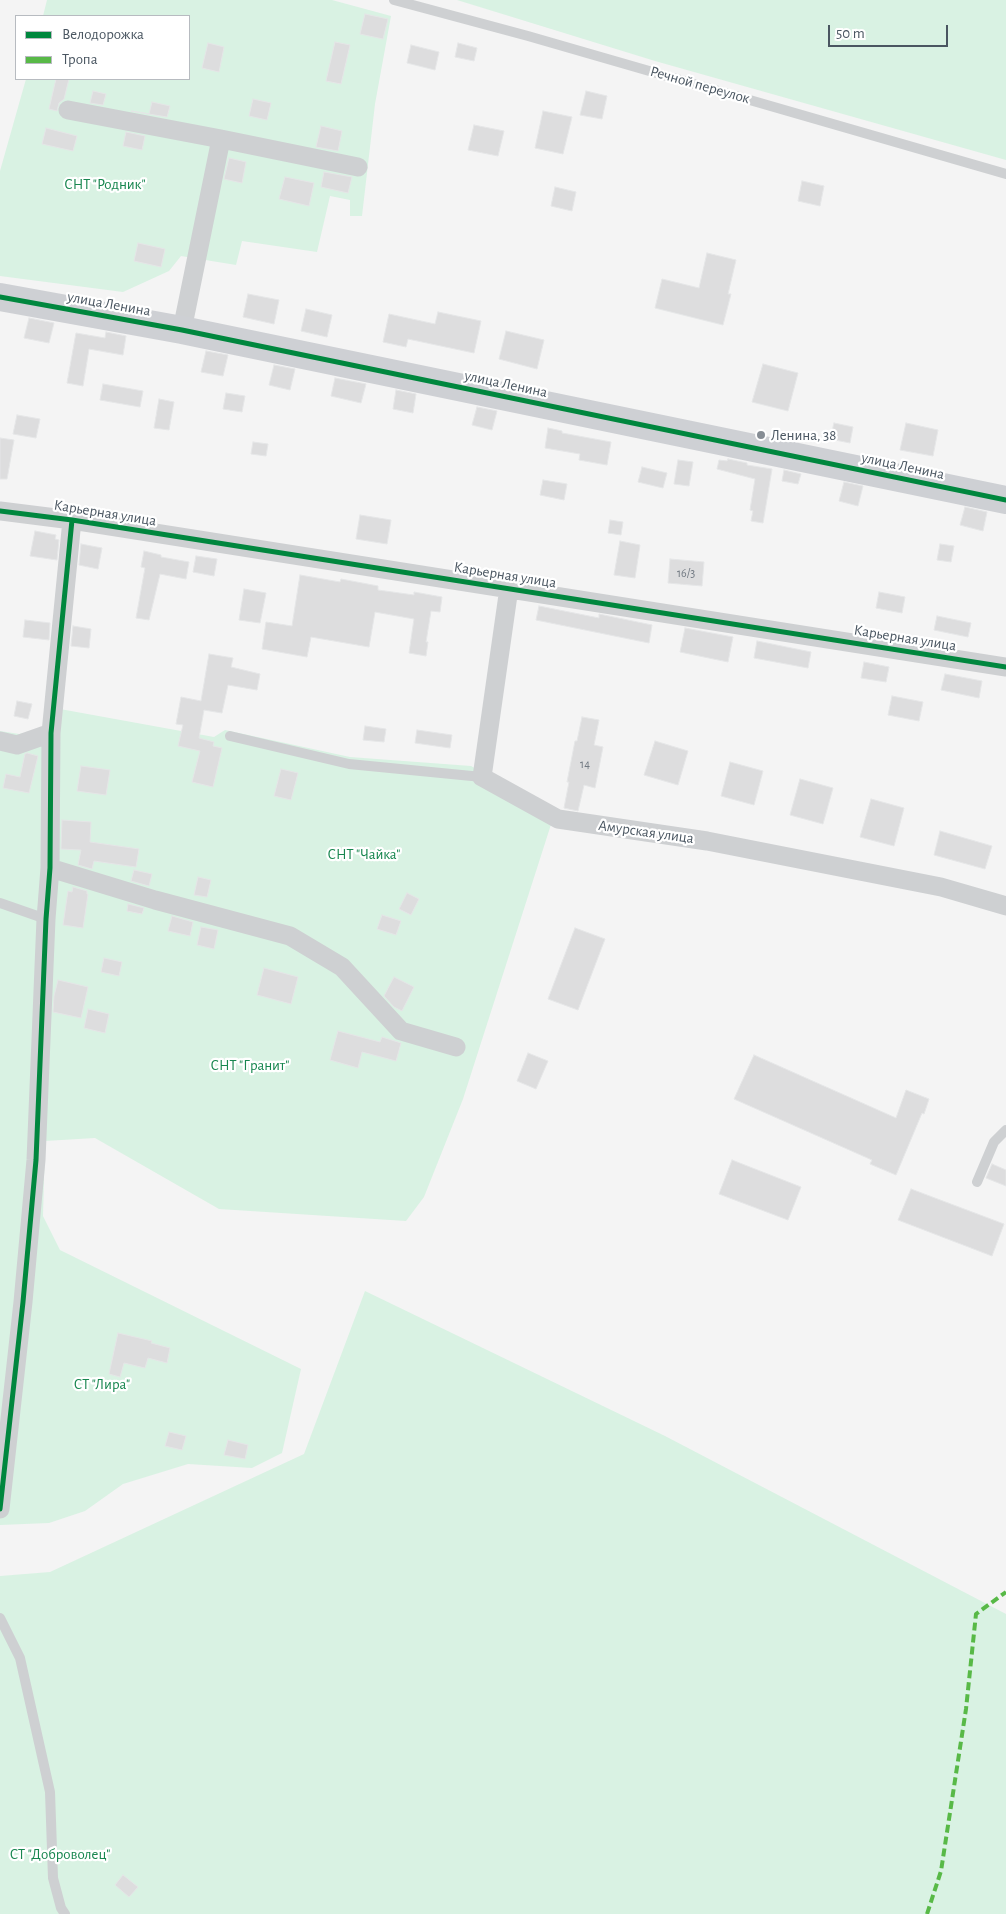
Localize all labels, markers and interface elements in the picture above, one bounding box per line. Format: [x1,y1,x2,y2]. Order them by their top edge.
legend [15,15,190,80]
scale bar [831,15,951,47]
text: 50 m [836,26,865,41]
text: Велодорожка [62,27,144,42]
text: Тропа [62,52,98,67]
street label: Речной переулок [648,62,752,108]
park label: СНТ "Родник" [64,175,146,193]
street label: улица Ленина [66,288,152,320]
street label: улица Ленина [463,366,549,402]
place label: Ленина, 38 [771,426,836,444]
marker: Ленина, 38 [755,429,767,441]
street label: улица Ленина [860,448,946,484]
street label: Карьерная улица [52,496,158,530]
street label: Карьерная улица [452,558,558,592]
house number: 16/3 [677,566,695,580]
street label: Карьерная улица [852,621,958,655]
house number: 14 [580,757,590,771]
street label: Амурская улица [597,816,695,848]
park label: СНТ "Чайка" [328,845,400,863]
park label: СНТ "Гранит" [211,1056,289,1074]
park label: СТ "Лира" [74,1375,130,1393]
park label: СТ "Доброволец" [10,1845,110,1863]

